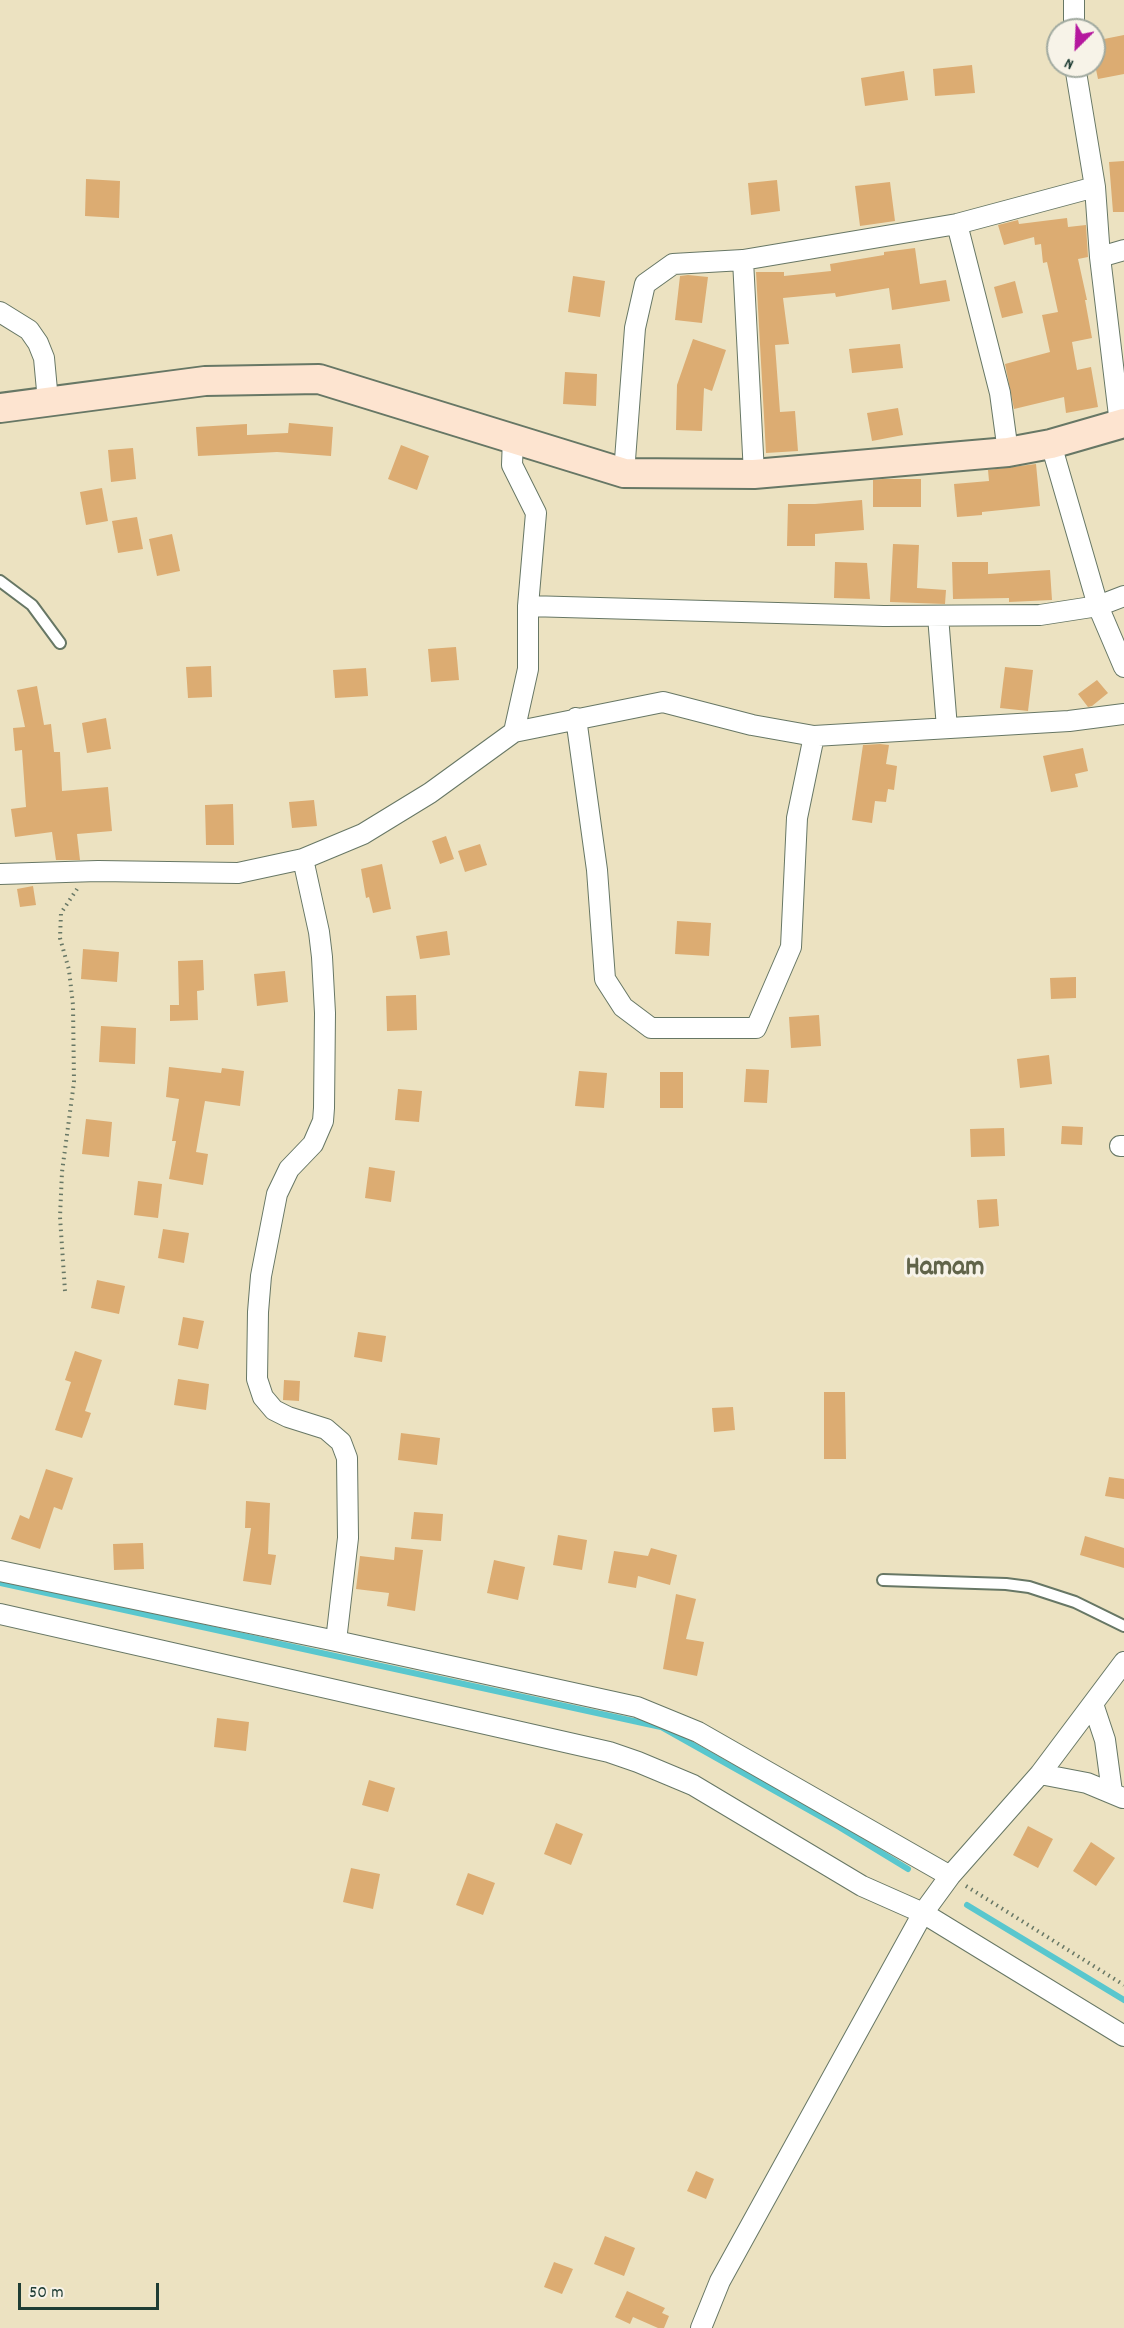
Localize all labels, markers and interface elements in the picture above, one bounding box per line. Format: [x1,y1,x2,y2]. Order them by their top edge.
north arrow [1046,18,1106,78]
text: N [1061,51,1078,75]
district label: Hamam [905,1253,985,1287]
scale bar [21,2271,162,2309]
text: 50 m [29,2281,64,2306]

